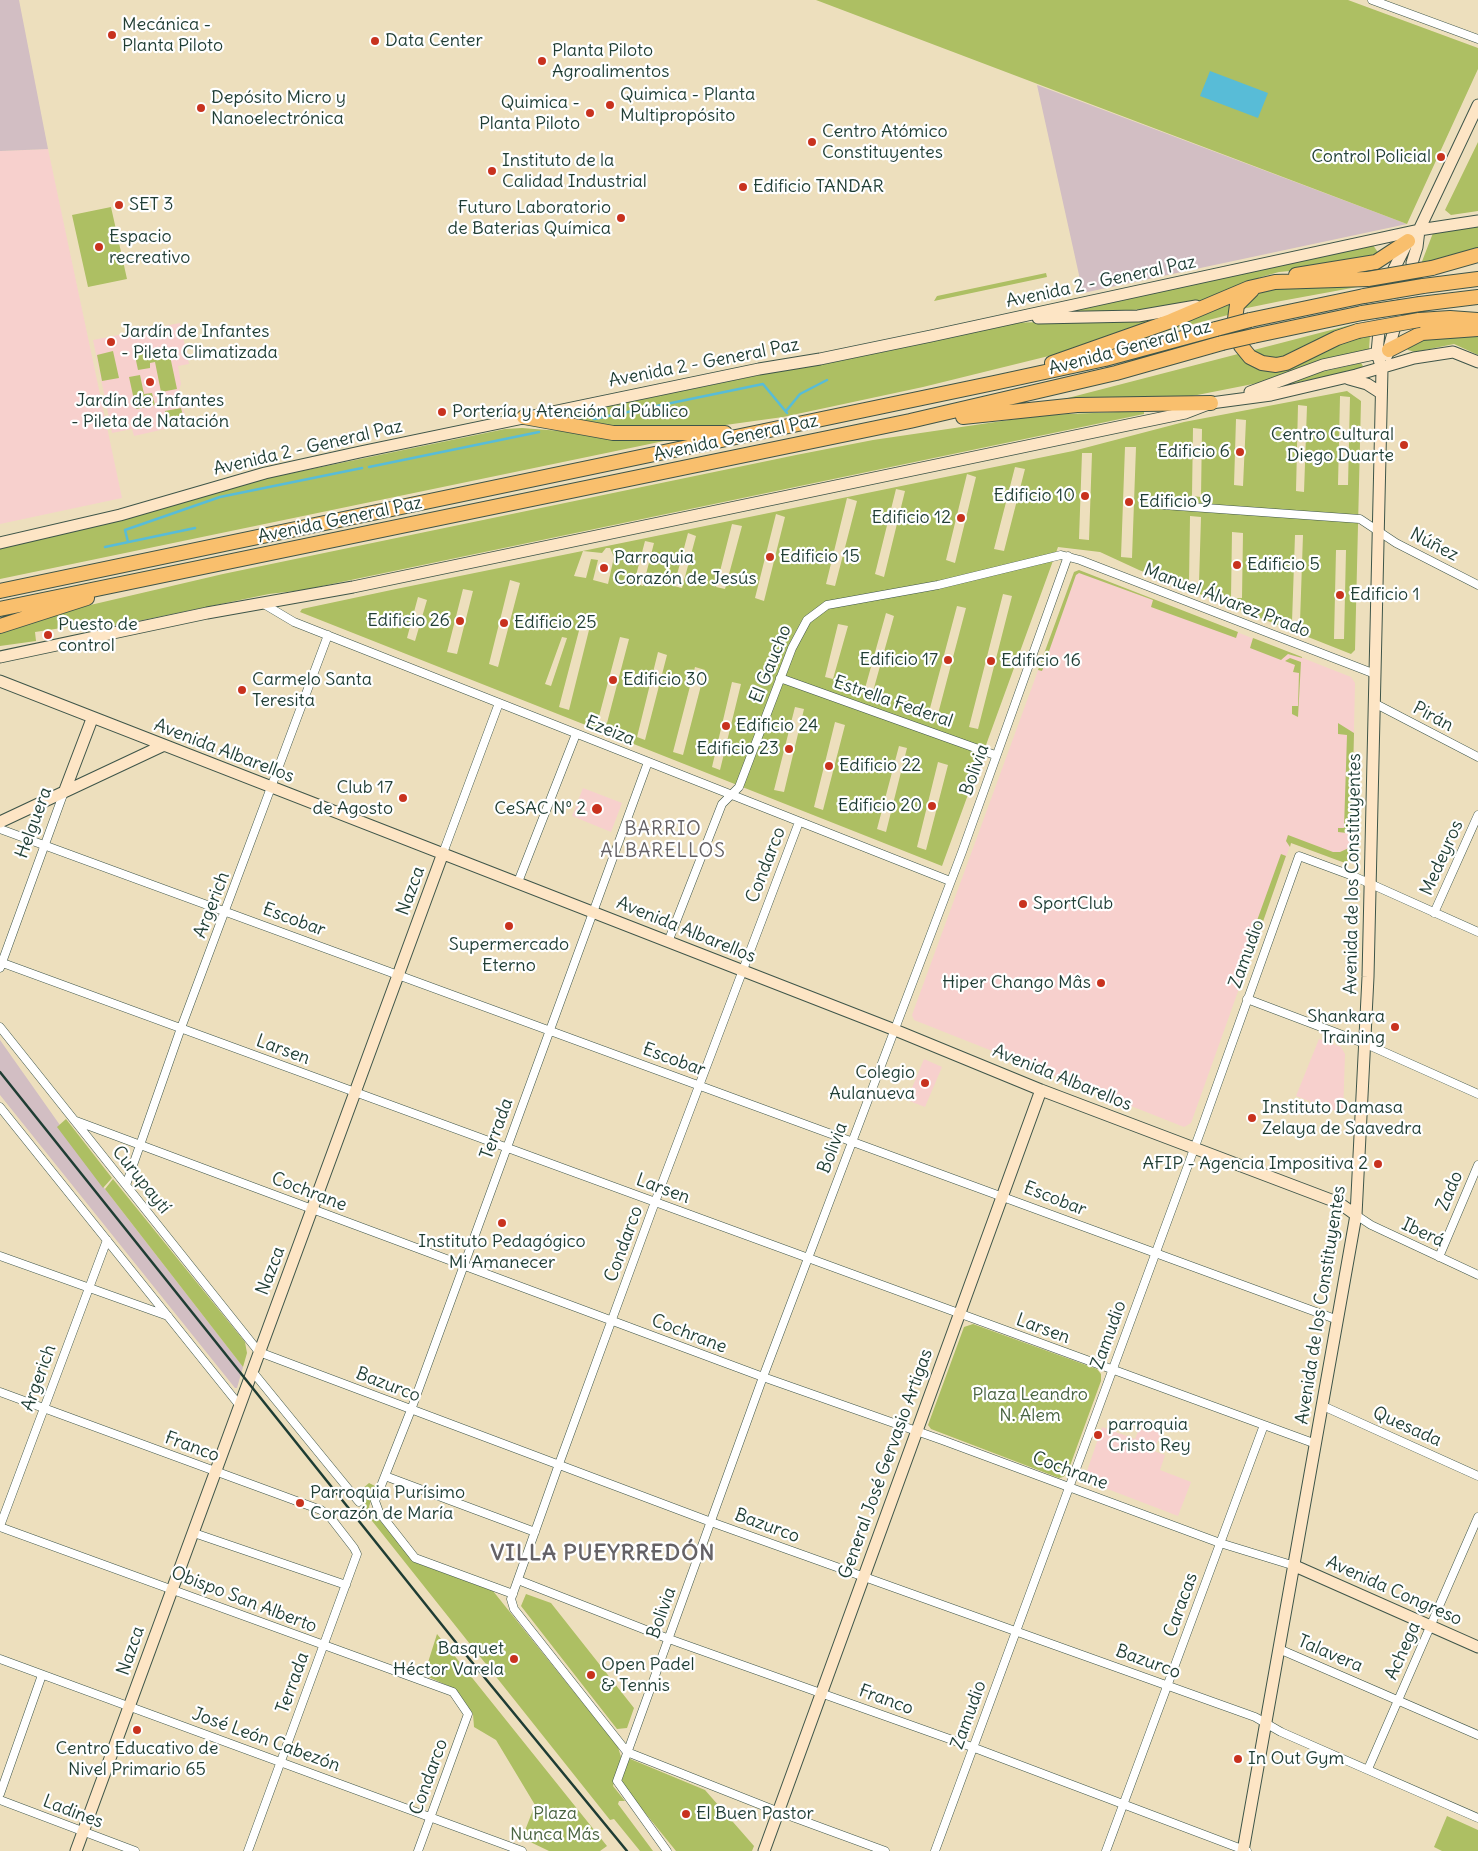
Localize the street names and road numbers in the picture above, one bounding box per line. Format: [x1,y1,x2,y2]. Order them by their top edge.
street label: Avenida 2 - General Paz [1004,251,1198,313]
street label: Avenida General Paz [1046,316,1214,380]
street label: Avenida 2 - General Paz [607,334,801,392]
street label: Avenida General Paz [652,410,820,466]
street label: Avenida 2 - General Paz [211,416,405,480]
street label: Avenida General Paz [256,492,424,548]
street label: Núñez [1406,524,1462,566]
street label: Manuel Álvarez Prado [1141,559,1313,643]
street label: El Gaucho [746,622,796,706]
street label: Estrella Federal [831,672,955,732]
street label: Pirán [1409,697,1457,737]
street label: Ezeiza [582,711,638,751]
street label: Avenida Albarellos [151,714,297,788]
street label: Bolivia [956,741,994,799]
street label: Avenida de los Constituyentes [1340,753,1366,995]
street label: Helguera [11,784,57,862]
street label: Medeyros [1416,817,1468,899]
street label: Condarco [742,824,790,906]
street label: Nazca [392,864,430,918]
street label: Argerich [189,869,235,941]
street label: Avenida Albarellos [613,892,759,968]
street label: Escobar [260,899,328,941]
street label: Zamudio [1225,917,1269,991]
street label: Larsen [253,1030,313,1070]
street label: Escobar [640,1039,708,1081]
street label: Avenida Albarellos [989,1040,1135,1116]
street label: Terrada [476,1096,518,1162]
street label: Bolivia [813,1119,853,1177]
street label: Curupaytí [107,1142,175,1218]
street label: Cochrane [268,1168,350,1216]
street label: Zado [1432,1168,1468,1214]
street label: Larsen [633,1169,693,1209]
street label: Escobar [1021,1177,1089,1221]
street label: Avenida de los Constituyentes [1291,1184,1351,1426]
street label: Condarco [600,1203,648,1285]
street label: Iberá [1398,1214,1448,1252]
street label: Nazca [252,1244,290,1298]
street label: Zamudio [1087,1298,1131,1372]
street label: Larsen [1013,1309,1073,1349]
street label: Cochrane [648,1310,730,1358]
street label: Argerich [17,1342,61,1414]
street label: General José Gervasio Artigas [834,1346,938,1582]
street label: Bazurco [353,1363,423,1407]
street label: Quesada [1369,1402,1445,1452]
street label: Franco [162,1427,222,1467]
street label: Cochrane [1029,1447,1111,1495]
street label: Bazurco [732,1504,802,1548]
street label: Avenida Congreso [1323,1551,1465,1631]
street label: Obispo San Alberto [168,1562,320,1638]
street label: Caracas [1159,1570,1203,1640]
street label: Bolivia [643,1584,681,1642]
street label: Achega [1381,1619,1425,1683]
street label: Nazca [113,1624,149,1678]
street label: Talavera [1294,1631,1366,1677]
street label: Bazurco [1113,1640,1183,1684]
street label: Terrada [272,1650,314,1716]
street label: Zamudio [947,1678,991,1752]
street label: Franco [856,1680,916,1720]
street label: José León Cabezón [189,1703,343,1777]
street label: Condarco [405,1736,453,1818]
street label: Ladines [40,1791,106,1833]

